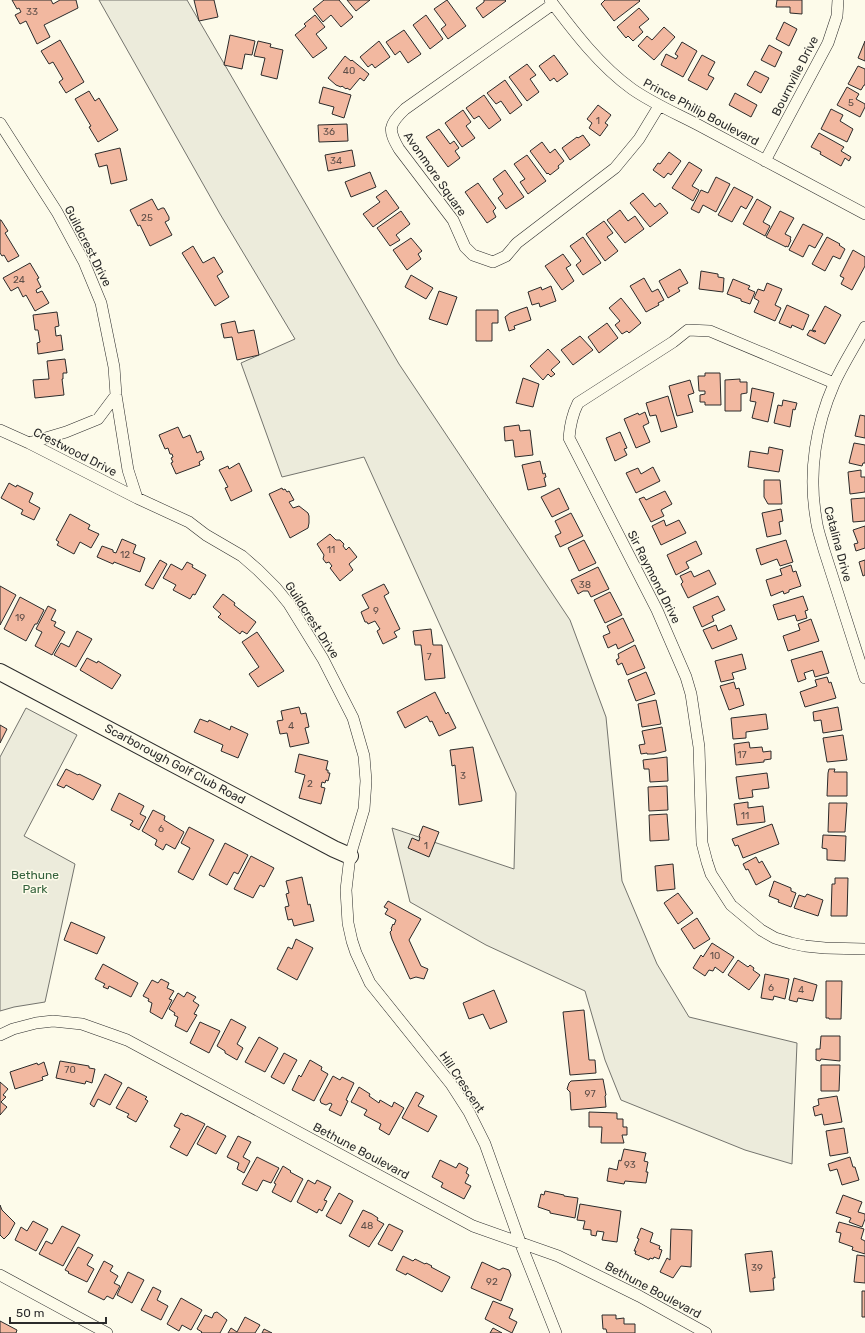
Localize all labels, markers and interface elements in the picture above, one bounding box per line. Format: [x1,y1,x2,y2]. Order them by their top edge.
house number: 33 [26,6,38,18]
street label: Bournville Drive [769,34,821,118]
house number: 40 [343,65,355,77]
street label: Prince Philip Boulevard [641,76,761,148]
house number: 5 [848,97,854,109]
house number: 1 [596,115,600,127]
house number: 36 [323,126,335,138]
street label: Avonmore Square [401,129,469,219]
house number: 34 [330,155,342,167]
street label: Guildcrest Drive [62,203,115,289]
house number: 25 [141,212,153,224]
house number: 24 [13,274,25,286]
street label: Crestwood Drive [31,425,119,479]
street label: Catalina Drive [821,505,855,583]
street label: Sir Raymond Drive [625,528,684,626]
house number: 11 [327,544,335,556]
house number: 12 [120,549,130,561]
street label: Guildcrest Drive [282,579,342,661]
house number: 38 [579,579,591,591]
house number: 9 [373,605,379,617]
house number: 19 [15,612,25,624]
house number: 7 [426,651,432,663]
house number: 4 [288,720,294,732]
street label: Scarborough Golf Club Road [102,721,248,807]
house number: 17 [737,749,747,761]
house number: 3 [460,770,466,782]
house number: 2 [307,778,313,790]
house number: 11 [741,810,749,822]
house number: 6 [158,823,164,835]
house number: 1 [424,840,428,852]
park label: Bethune Park [11,868,59,896]
house number: 10 [710,950,720,962]
house number: 6 [768,982,774,994]
house number: 4 [798,984,804,996]
street label: Hill Crescent [436,1049,488,1115]
house number: 70 [64,1064,76,1076]
house number: 97 [584,1088,596,1100]
street label: Bethune Boulevard [310,1120,412,1182]
house number: 93 [624,1159,636,1171]
house number: 48 [361,1220,373,1232]
street label: Bethune Boulevard [602,1259,704,1321]
house number: 39 [751,1262,763,1274]
house number: 92 [486,1276,498,1288]
scale bar [10,1299,106,1325]
text: 50 m [16,1306,44,1320]

